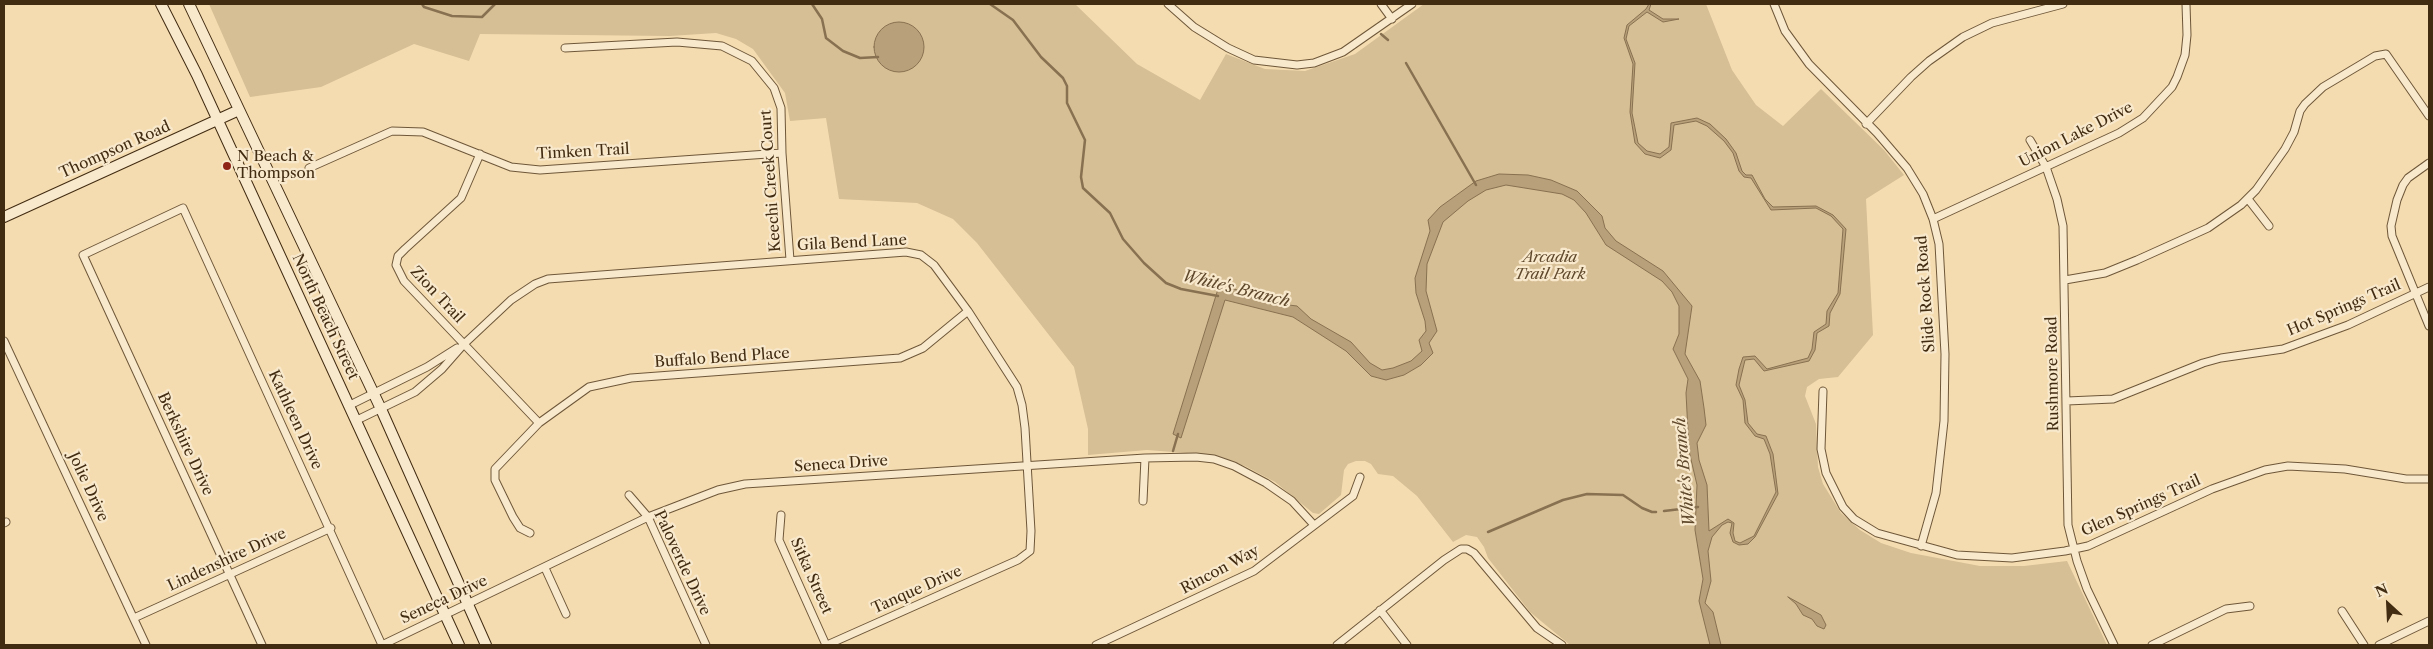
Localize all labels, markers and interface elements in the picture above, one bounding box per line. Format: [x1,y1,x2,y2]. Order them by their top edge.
street label: Union Lake Drive [2016,99,2136,171]
street label: Keechi Creek Court [757,109,785,253]
street label: Thompson Road [57,118,173,182]
street label: Timken Trail [536,141,630,163]
place label: N Beach & Thompson [237,148,315,183]
marker: N Beach & Thompson [221,160,233,172]
street label: Gila Bend Lane [797,231,907,255]
street label: Slide Rock Road [1913,235,1939,353]
park label: Arcadia Trail Park [1515,249,1585,284]
street label: North Beach Street [288,251,362,383]
street label: Zion Trail [406,263,468,327]
water label: White's Branch [1180,266,1292,312]
street label: Hot Springs Trail [2285,276,2403,340]
street label: Rushmore Road [2043,316,2063,432]
street label: Buffalo Bend Place [654,344,790,372]
street label: Kathleen Drive [264,367,326,473]
street label: Berkshire Drive [153,390,217,498]
water label: White's Branch [1671,416,1699,528]
street label: Jolie Drive [64,449,112,525]
street label: Seneca Drive [794,452,888,476]
street label: Glen Springs Trail [2079,472,2203,540]
street label: Paloverde Drive [650,508,714,618]
street label: Lindenshire Drive [165,525,289,595]
street label: Sitka Street [786,535,836,617]
street label: Rincon Way [1178,542,1262,598]
street label: Tanque Drive [869,562,965,618]
street label: Seneca Drive [398,572,490,628]
north arrow [2363,579,2413,629]
text: N [2372,580,2391,601]

